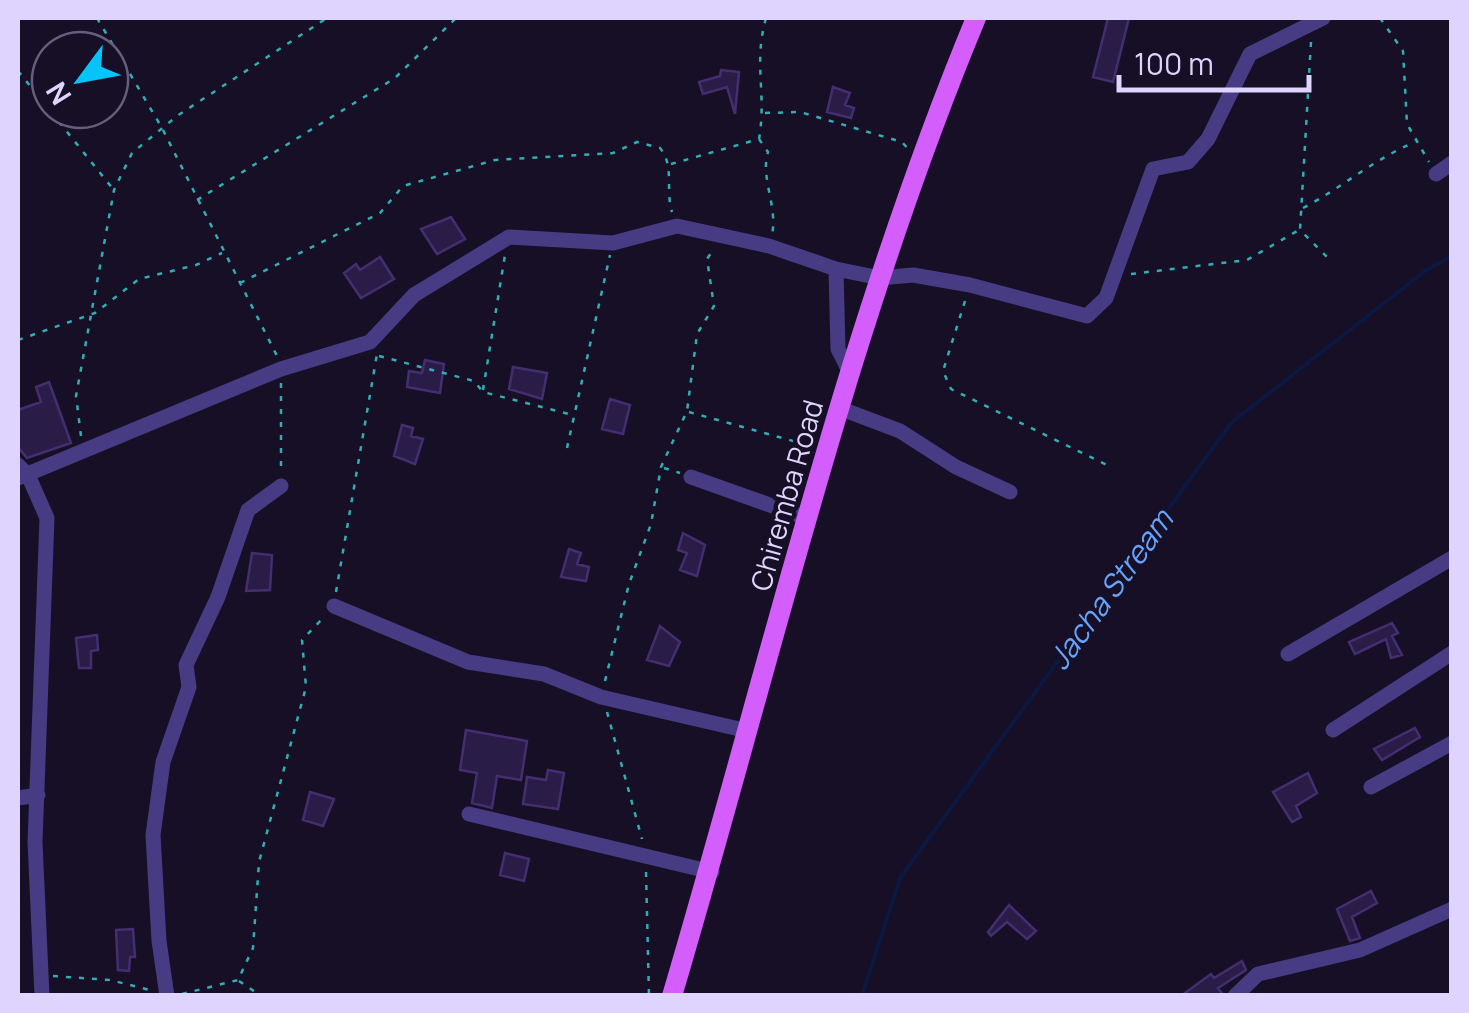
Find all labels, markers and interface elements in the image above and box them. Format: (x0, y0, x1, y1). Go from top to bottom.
north arrow (30, 30, 130, 130)
scale bar (1119, 30, 1309, 92)
text: 100 m (1134, 43, 1214, 84)
text: N (37, 75, 79, 112)
street label: Chiremba Road (741, 395, 831, 595)
water label: Jacha Stream (1038, 499, 1183, 677)

